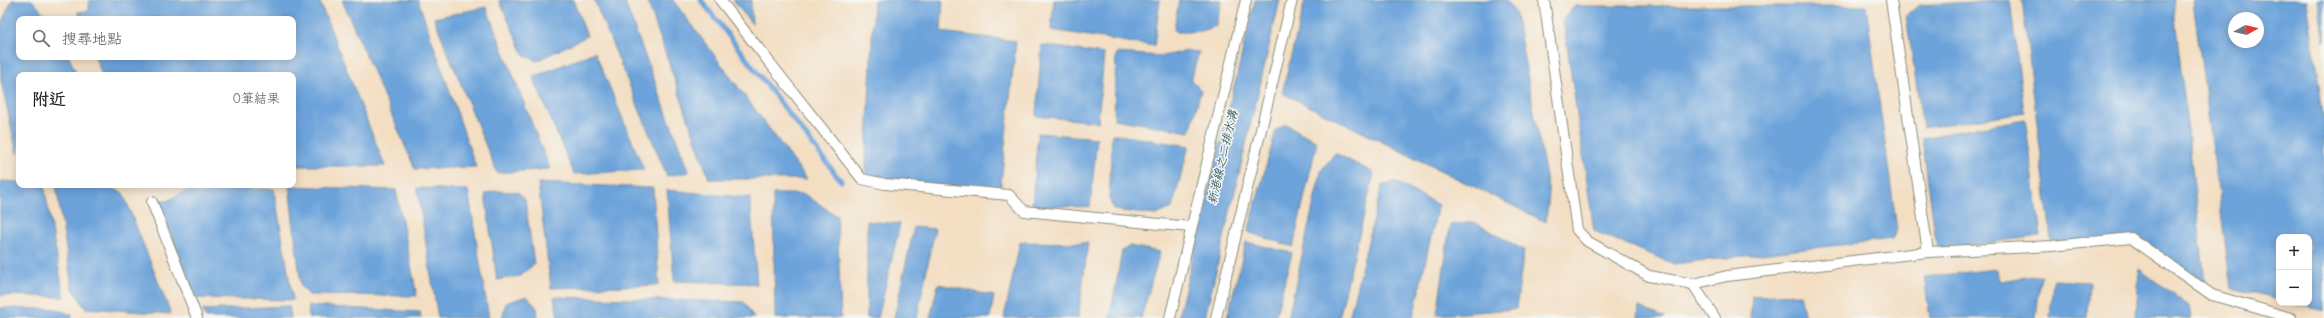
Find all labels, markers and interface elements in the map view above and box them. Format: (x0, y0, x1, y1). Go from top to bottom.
north arrow (2228, 12, 2264, 48)
search box (16, 16, 296, 60)
icon: search (30, 27, 52, 49)
text: 搜尋地點 (62, 29, 122, 48)
text: 附近 (32, 88, 66, 110)
text: 0筆結果 (232, 90, 280, 107)
water label: 新港線之二排水溝 (1204, 108, 1240, 205)
map controls (2276, 234, 2312, 306)
button: + (2276, 234, 2312, 270)
button: − (2276, 270, 2312, 306)

